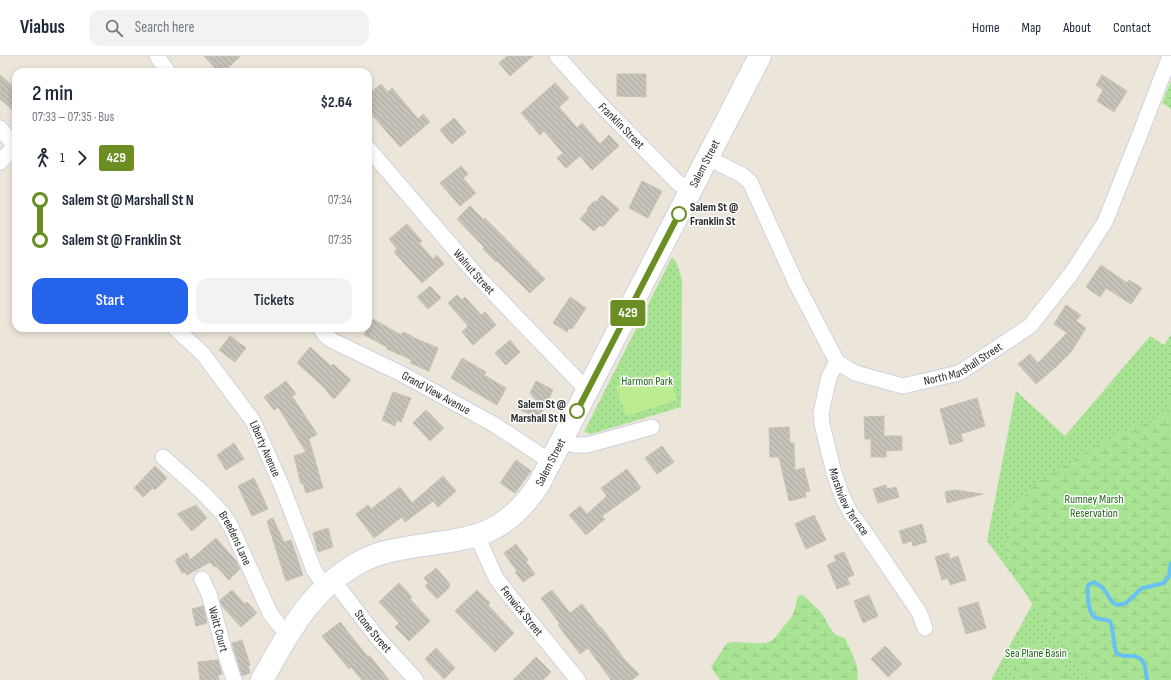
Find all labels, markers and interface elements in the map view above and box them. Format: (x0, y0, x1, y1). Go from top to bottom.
search box (89, 10, 369, 46)
text: Viabus (20, 16, 65, 39)
icon: search (103, 17, 125, 39)
text: Search here (135, 18, 194, 37)
text: Home (972, 19, 1000, 36)
text: Map (1022, 19, 1041, 36)
text: About (1063, 19, 1091, 36)
text: Contact (1113, 19, 1151, 36)
text: 2 min (32, 80, 73, 107)
text: $2.64 (320, 93, 352, 112)
street label: Franklin Street (595, 99, 648, 152)
text: 07:33 – 07:35 · Bus (32, 109, 114, 125)
street label: Salem Street (686, 137, 723, 190)
icon: walk (32, 147, 54, 169)
icon: forward (71, 147, 93, 169)
text: 429 (107, 149, 126, 166)
text: 1 (60, 150, 65, 166)
text: Salem St @ Marshall St N (62, 191, 194, 210)
text: 07:34 (328, 192, 352, 208)
place label: Salem St @ Franklin St (690, 200, 738, 229)
marker: Salem St @ Franklin St (671, 206, 687, 222)
text: Salem St @ Franklin St (62, 231, 181, 250)
text: 07:35 (328, 232, 352, 248)
street label: Walnut Street (450, 246, 498, 298)
button: Start (32, 278, 188, 324)
button: Tickets (196, 278, 352, 324)
line badge: 429 (605, 300, 651, 326)
text: 429 (618, 304, 638, 321)
street label: North Marshall Street (922, 339, 1005, 388)
street label: Grand View Avenue (399, 368, 473, 418)
park label: Harmon Park (621, 374, 673, 389)
place label: Salem St @ Marshall St N (511, 397, 566, 426)
marker: Salem St @ Marshall St N (569, 403, 585, 419)
street label: Liberty Avenue (246, 418, 284, 479)
street label: Salem Street (532, 435, 569, 489)
street label: Marshview Terrace (826, 467, 873, 539)
park label: Rumney Marsh Reservation (1064, 492, 1124, 521)
street label: Breedens Lane (216, 508, 255, 568)
street label: Fenwick Street (497, 583, 547, 639)
street label: Waitt Court (205, 605, 232, 654)
street label: Stone Street (351, 607, 395, 656)
park label: Sea Plane Basin (1005, 646, 1067, 661)

